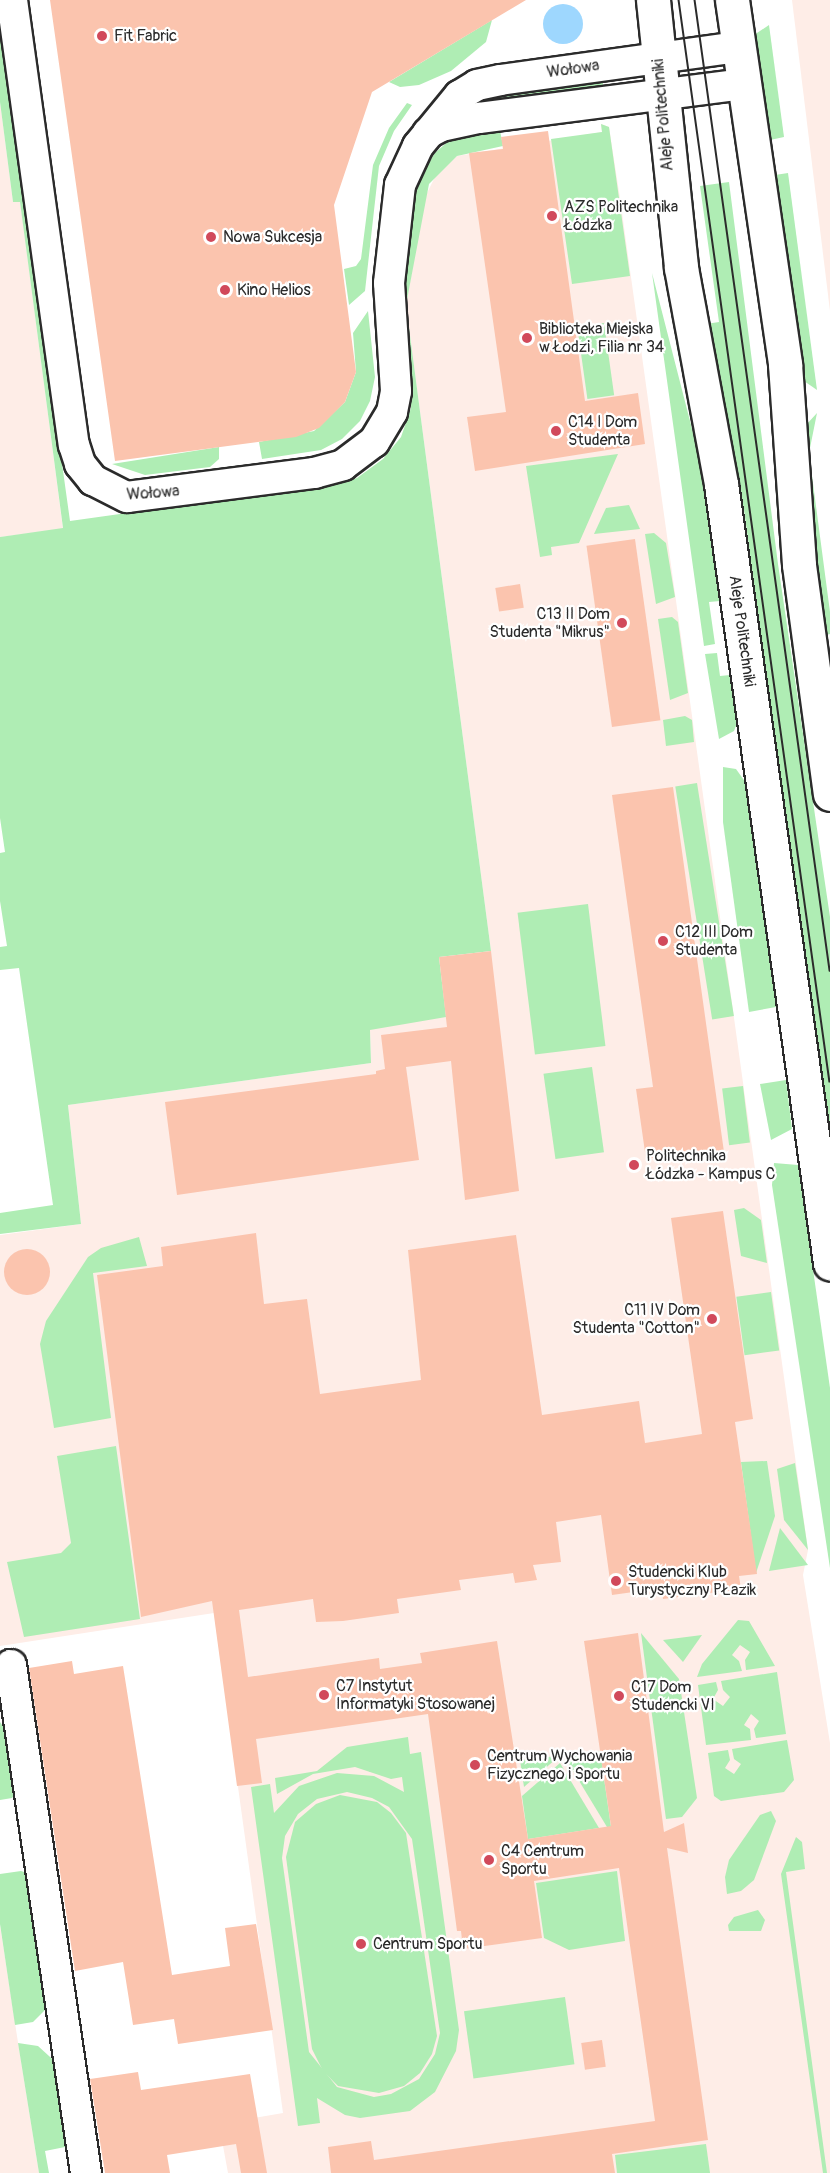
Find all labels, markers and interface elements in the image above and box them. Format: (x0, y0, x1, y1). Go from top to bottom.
place label: Fit Fabric (114, 26, 177, 46)
marker: Fit Fabric (95, 29, 109, 43)
street label: Wołowa (545, 56, 601, 82)
street label: Aleje Politechniki (649, 58, 677, 172)
place label: AZS Politechnika Łódzka (564, 197, 678, 235)
marker: AZS Politechnika Łódzka (545, 209, 559, 223)
place label: Nowa Sukcesja (223, 227, 322, 247)
marker: Nowa Sukcesja (204, 230, 218, 244)
place label: Kino Helios (237, 280, 311, 300)
marker: Kino Helios (218, 283, 232, 297)
place label: Biblioteka Miejska w Łodzi, Filia nr 34 (539, 319, 664, 357)
marker: Biblioteka Miejska w Łodzi, Filia nr 34 (520, 331, 534, 345)
place label: C14 I Dom Studenta (568, 412, 637, 450)
marker: C14 I Dom Studenta (549, 424, 563, 438)
street label: Wołowa (126, 482, 180, 504)
street label: Aleje Politechniki (725, 574, 759, 688)
place label: C13 II Dom Studenta "Mikrus" (489, 604, 610, 642)
marker: C13 II Dom Studenta "Mikrus" (615, 616, 629, 630)
place label: C12 III Dom Studenta (675, 922, 753, 960)
marker: C12 III Dom Studenta (656, 934, 670, 948)
place label: Politechnika Łódzka - Kampus C (646, 1146, 775, 1184)
marker: Politechnika Łódzka - Kampus C (627, 1158, 641, 1172)
place label: C11 IV Dom Studenta "Cotton" (573, 1300, 700, 1338)
marker: C11 IV Dom Studenta "Cotton" (705, 1312, 719, 1326)
place label: Studencki Klub Turystyczny PŁazik (628, 1562, 756, 1600)
marker: Studencki Klub Turystyczny PŁazik (609, 1574, 623, 1588)
place label: C7 Instytut Informatyki Stosowanej (336, 1676, 495, 1714)
place label: C17 Dom Studencki VI (631, 1677, 715, 1715)
marker: C7 Instytut Informatyki Stosowanej (317, 1688, 331, 1702)
marker: C17 Dom Studencki VI (612, 1689, 626, 1703)
place label: Centrum Wychowania Fizycznego i Sportu (487, 1746, 632, 1784)
marker: Centrum Wychowania Fizycznego i Sportu (468, 1758, 482, 1772)
place label: C4 Centrum Sportu (501, 1841, 584, 1879)
marker: C4 Centrum Sportu (482, 1853, 496, 1867)
place label: Centrum Sportu (373, 1934, 482, 1954)
marker: Centrum Sportu (354, 1937, 368, 1951)

